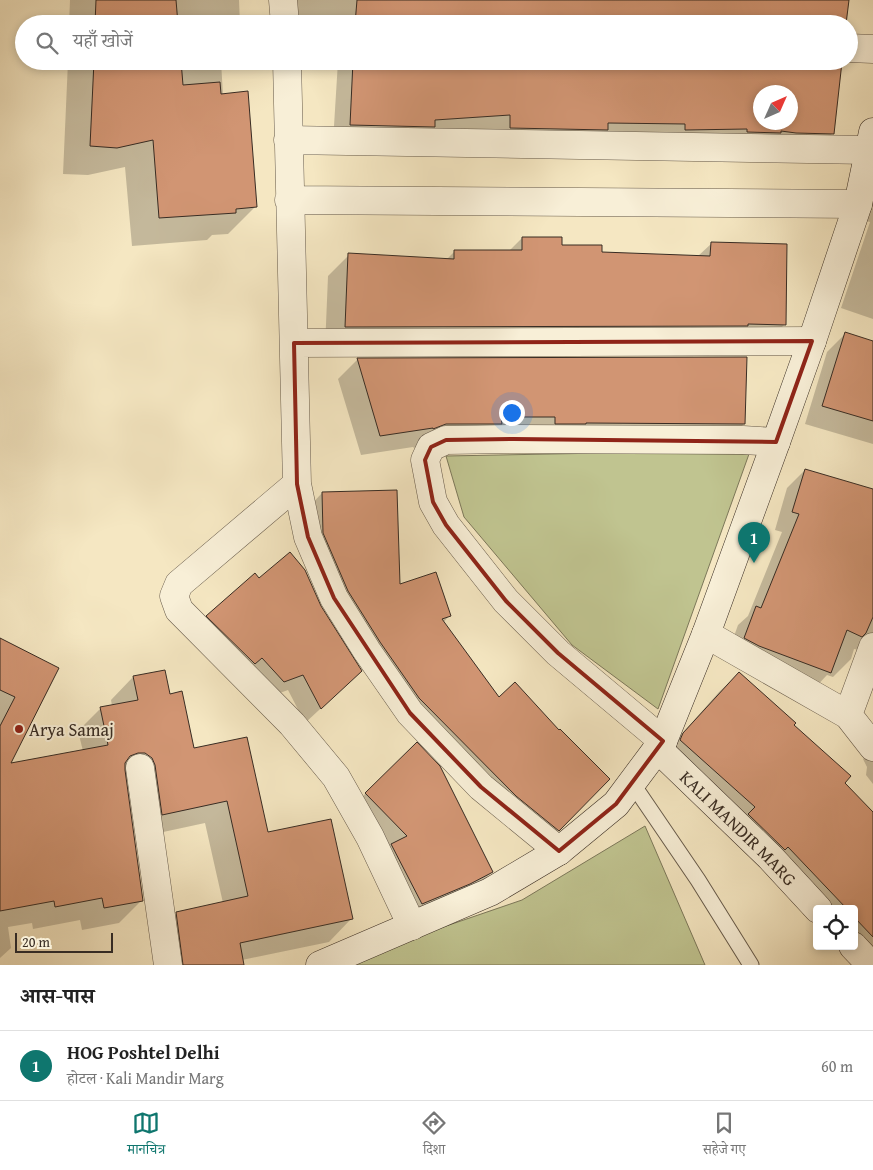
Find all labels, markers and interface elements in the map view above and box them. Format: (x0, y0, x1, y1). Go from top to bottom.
search box (15, 15, 858, 70)
text: यहाँ खोजें (73, 26, 133, 54)
icon: search (33, 29, 61, 57)
north arrow (753, 85, 798, 130)
your location (499, 400, 525, 426)
pin: 1 (738, 522, 770, 563)
place label: Arya Samaj (29, 716, 114, 743)
marker: Arya Samaj (13, 723, 25, 735)
street label: KALI MANDIR MARG (674, 764, 804, 892)
map controls (813, 905, 858, 950)
button: locate (813, 905, 858, 950)
scale bar (15, 930, 112, 953)
text: 20 m (22, 932, 50, 952)
text: आस-पास (20, 980, 94, 1011)
text: HOG Poshtel Delhi (67, 1038, 220, 1066)
text: 1 (32, 1054, 40, 1078)
text: 60 m (821, 1054, 853, 1078)
text: होटल · Kali Mandir Marg (67, 1066, 224, 1090)
tab: मानचित्र (127, 1109, 165, 1163)
tab: दिशा (420, 1109, 448, 1163)
tab: सहेजे गए (703, 1109, 746, 1163)

